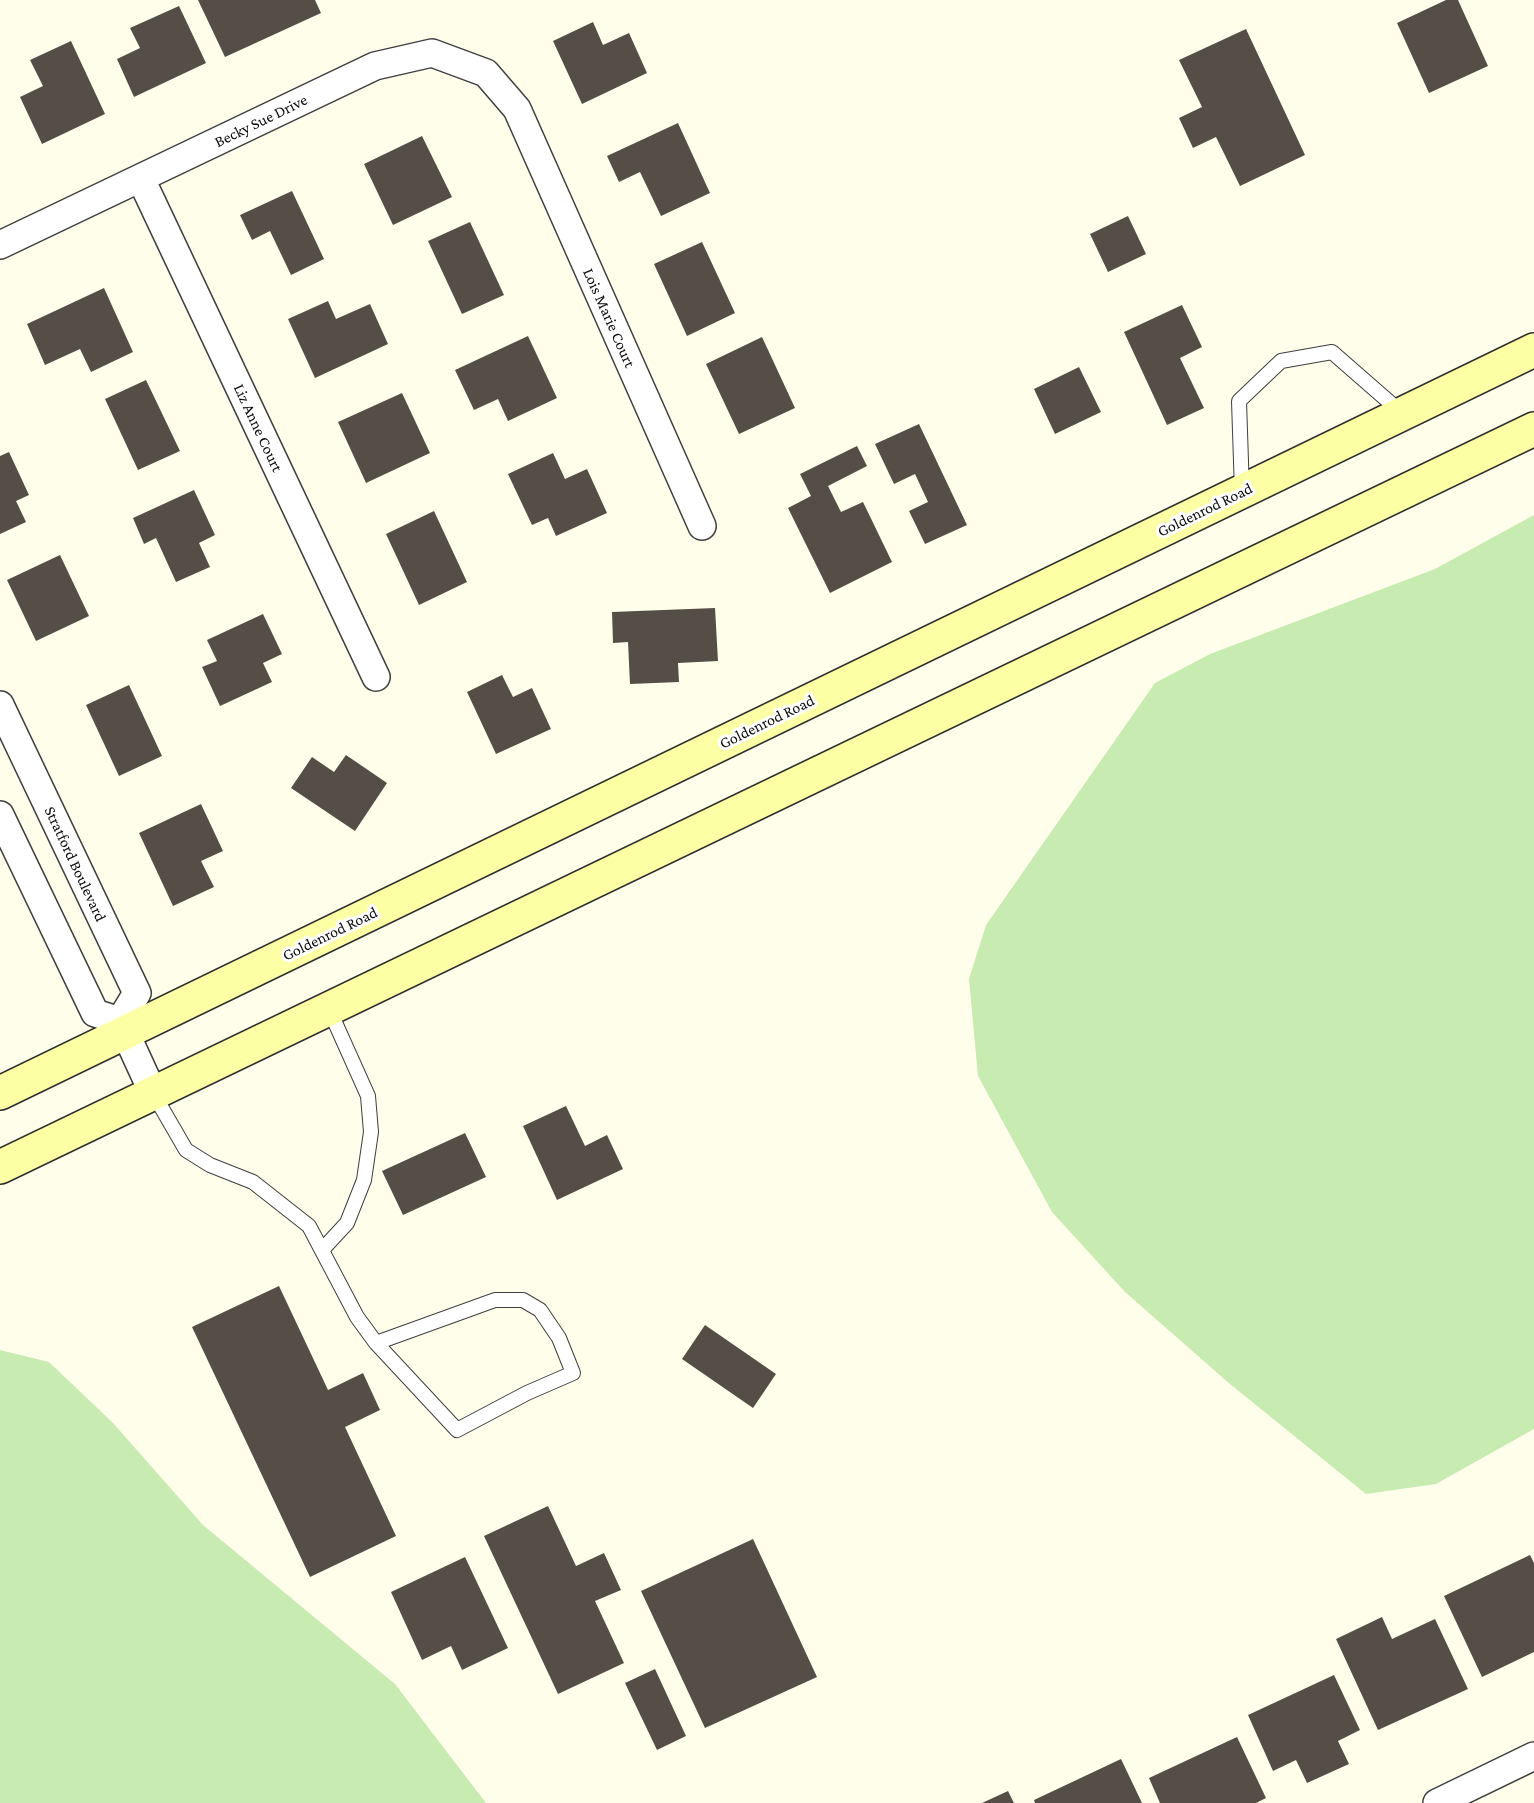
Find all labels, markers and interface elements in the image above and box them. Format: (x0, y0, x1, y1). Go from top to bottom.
street label: Becky Sue Drive (211, 90, 311, 152)
street label: Lois Marie Court (579, 265, 639, 371)
street label: Liz Anne Court (229, 381, 287, 475)
street label: Goldenrod Road (1154, 479, 1256, 541)
street label: Goldenrod Road (716, 691, 818, 753)
street label: Stratford Boulevard (40, 803, 110, 925)
street label: Goldenrod Road (279, 903, 381, 965)

